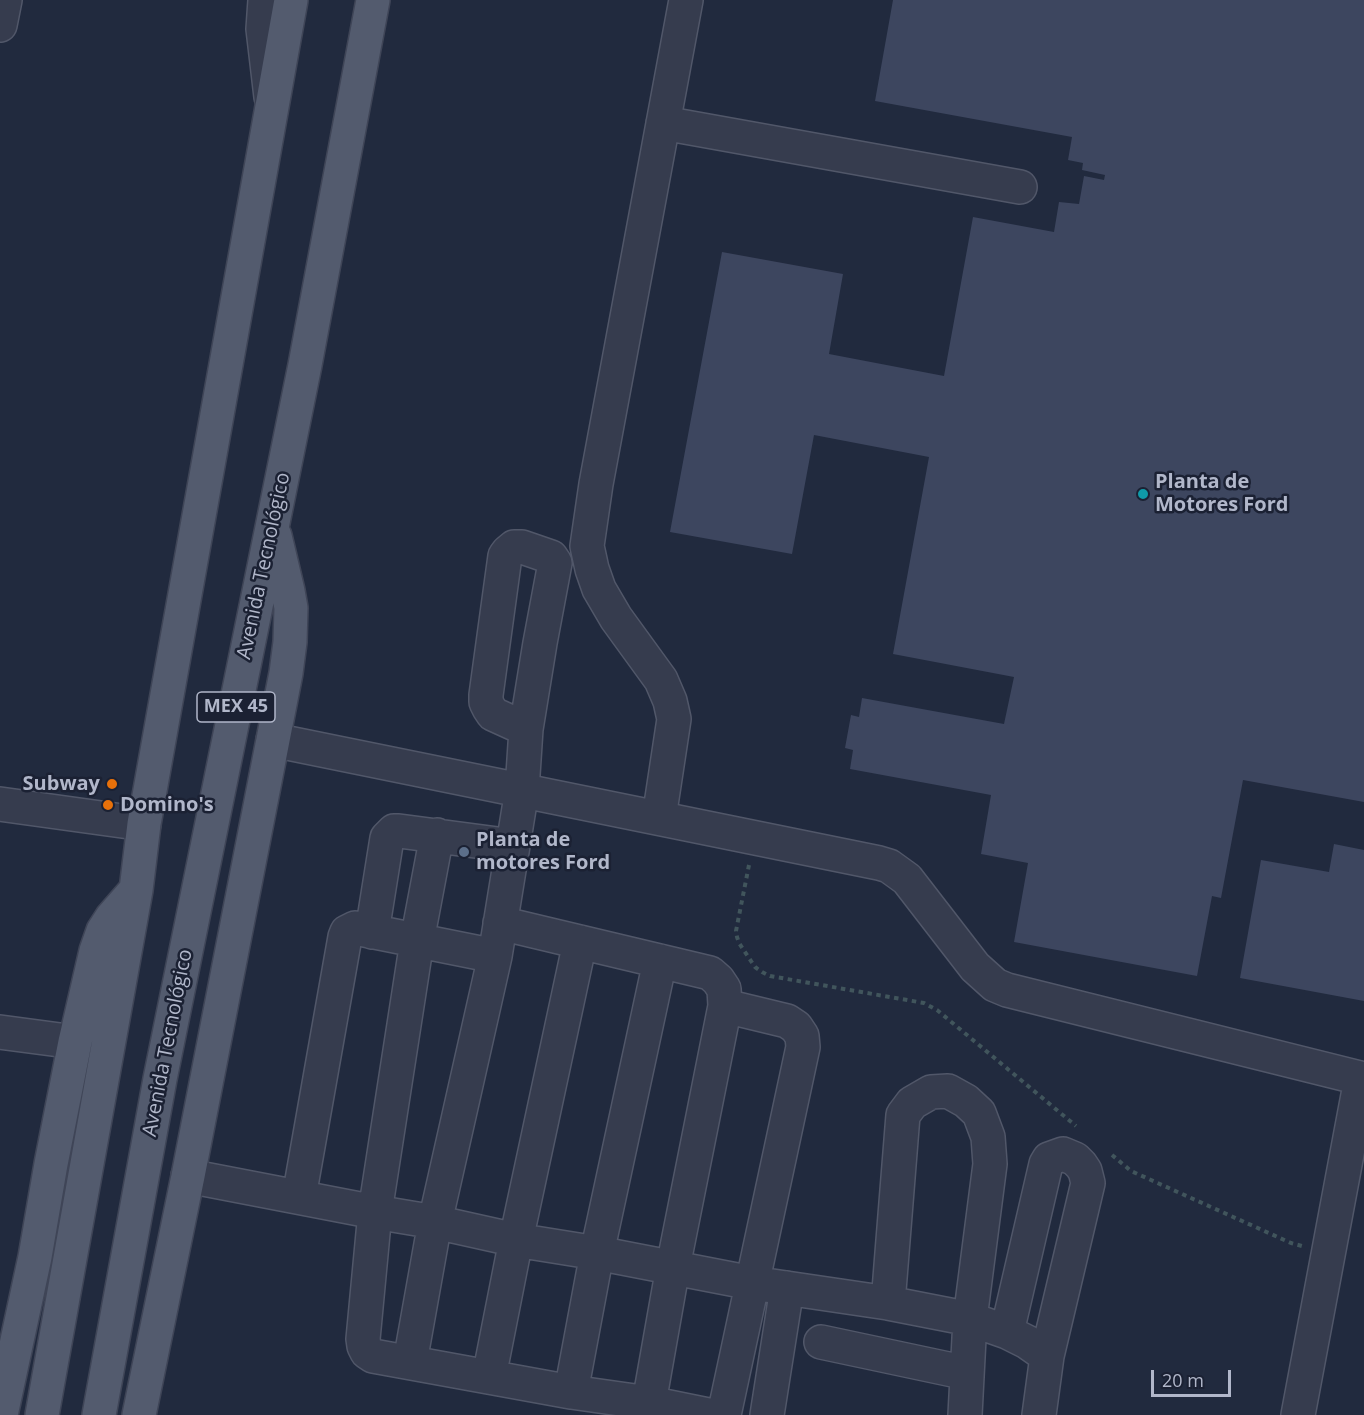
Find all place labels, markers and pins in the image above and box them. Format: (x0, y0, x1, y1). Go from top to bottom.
place label: Planta de Motores Ford (1155, 470, 1288, 517)
marker: Planta de Motores Ford (1136, 487, 1150, 501)
place label: Subway (23, 772, 100, 796)
marker: Subway (105, 777, 119, 791)
place label: Domino's (120, 793, 214, 817)
marker: Domino's (101, 798, 115, 812)
place label: Planta de motores Ford (476, 828, 610, 875)
marker: Planta de motores Ford (457, 845, 471, 859)

